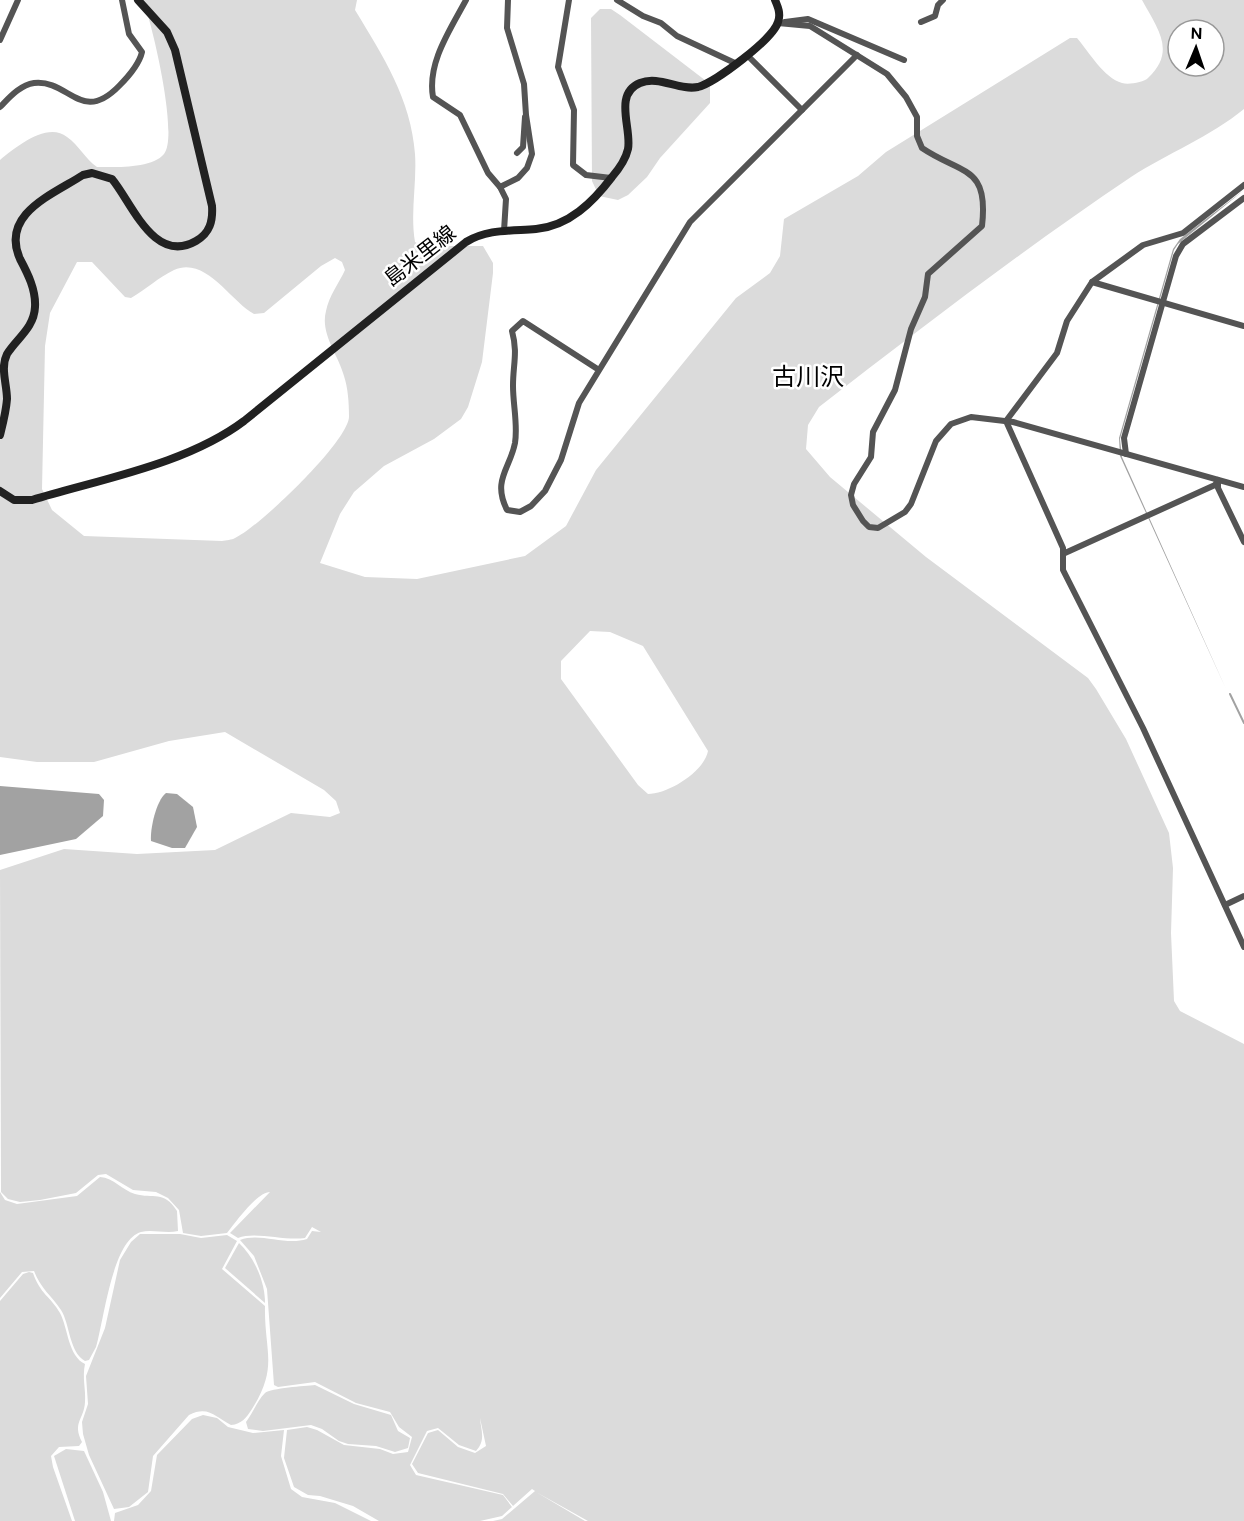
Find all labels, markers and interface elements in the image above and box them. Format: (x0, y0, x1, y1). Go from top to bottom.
north arrow (1166, 18, 1226, 78)
text: N (1190, 23, 1203, 44)
street label: 島米里線 (378, 219, 462, 293)
district label: 古川沢 (772, 361, 844, 392)

